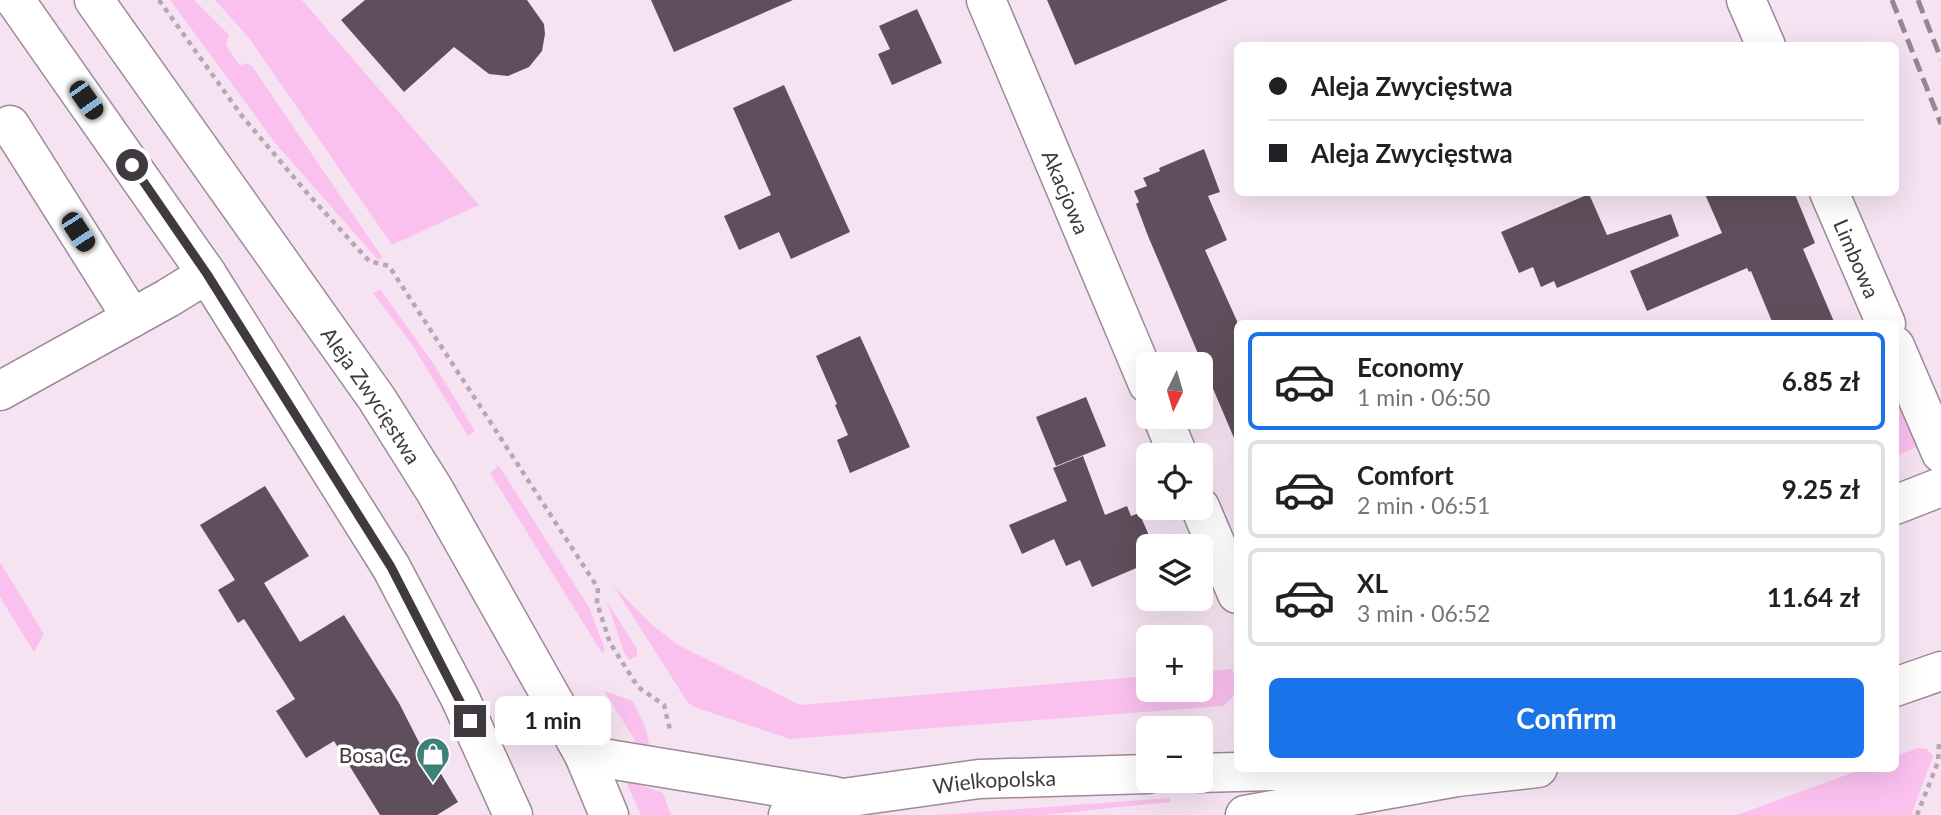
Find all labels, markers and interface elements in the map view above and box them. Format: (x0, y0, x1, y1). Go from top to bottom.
text: Aleja Zwycięstwa (1311, 70, 1513, 102)
car (66, 77, 107, 123)
text: Aleja Zwycięstwa (1311, 137, 1513, 169)
street label: Akacjowa (1038, 146, 1096, 237)
route start (116, 149, 148, 181)
car (58, 209, 99, 255)
street label: Limbowa (1830, 215, 1886, 301)
street label: Aleja Zwycięstwa (317, 322, 427, 468)
icon: car (1273, 350, 1336, 413)
text: Economy (1357, 351, 1463, 383)
north arrow (1136, 352, 1213, 429)
map controls (1136, 352, 1213, 793)
text: 6.85 zł (1782, 365, 1860, 397)
text: 1 min · 06:50 (1357, 383, 1490, 411)
button: locate (1136, 443, 1213, 520)
icon: car (1273, 458, 1336, 521)
text: Comfort (1357, 459, 1454, 491)
text: 9.25 zł (1782, 473, 1860, 505)
text: 2 min · 06:51 (1357, 491, 1490, 519)
button: layers (1136, 534, 1213, 611)
icon: car (1273, 566, 1336, 629)
text: XL (1357, 567, 1388, 599)
text: 11.64 zł (1767, 581, 1860, 613)
text: 3 min · 06:52 (1357, 599, 1490, 627)
button: + (1136, 625, 1213, 702)
button: Confirm (1269, 678, 1864, 758)
callout: 1 min (494, 696, 610, 746)
route end (454, 705, 486, 737)
text: 1 min (524, 706, 582, 734)
button: − (1136, 716, 1213, 793)
shop icon: Bosa C. (414, 735, 452, 784)
place label: Bosa C. (339, 742, 408, 767)
street label: Wielkopolska (931, 764, 1056, 798)

